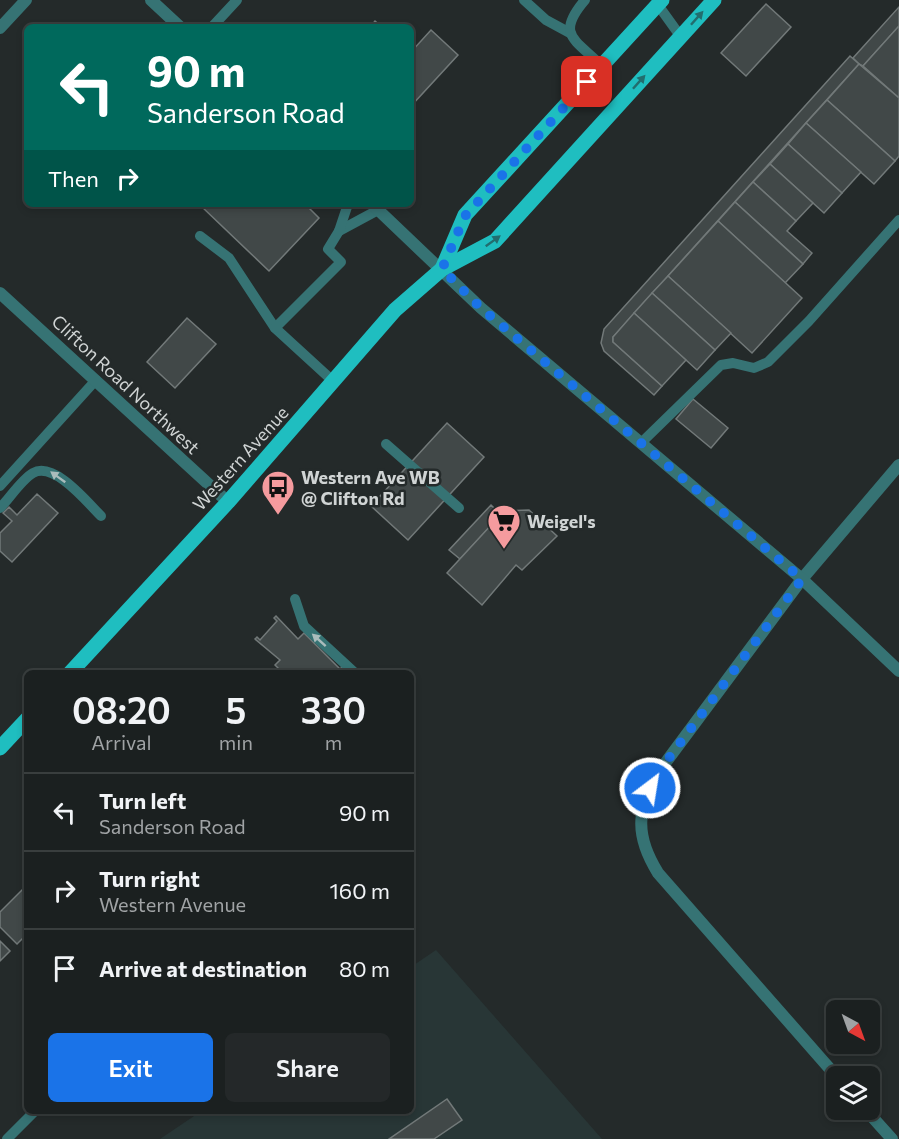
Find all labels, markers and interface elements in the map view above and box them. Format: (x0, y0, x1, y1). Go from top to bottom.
one-way arrow (690, 11, 704, 26)
text: 90 m (147, 44, 246, 96)
icon: left (48, 48, 126, 126)
pin (561, 56, 612, 107)
icon: arrive (570, 65, 603, 98)
one-way arrow (632, 75, 645, 90)
text: Sanderson Road (147, 96, 345, 129)
icon: right (111, 162, 144, 195)
text: Then (48, 165, 99, 192)
one-way arrow (485, 235, 500, 247)
street label: Clifton Road Northwest (48, 310, 204, 458)
street label: Western Avenue (188, 401, 292, 515)
place label: Western Ave WB @ Clifton Rd (301, 466, 440, 509)
bus stop icon: Western Ave WB @ Clifton Rd (260, 469, 296, 516)
one-way arrow (50, 471, 66, 483)
supermarket icon: Weigel's (486, 503, 522, 550)
place label: Weigel's (527, 510, 596, 532)
one-way arrow (312, 634, 327, 647)
text: 08:20 (72, 687, 171, 731)
text: 5 (225, 687, 246, 731)
text: 330 (301, 687, 366, 731)
text: Arrival (91, 730, 152, 754)
text: min (219, 730, 253, 754)
text: m (325, 730, 342, 754)
position arrow (618, 756, 682, 820)
text: Turn left (99, 787, 186, 814)
icon: left (48, 796, 81, 829)
text: 90 m (339, 799, 390, 826)
text: Sanderson Road (99, 814, 245, 838)
text: Turn right (99, 865, 200, 892)
icon: right (48, 874, 81, 907)
text: 160 m (329, 877, 390, 904)
text: Western Avenue (99, 892, 246, 916)
icon: arrive (48, 952, 81, 985)
text: Arrive at destination (99, 955, 307, 982)
text: 80 m (339, 955, 390, 982)
north arrow (826, 1000, 880, 1054)
map controls (826, 1000, 880, 1120)
button: Exit (48, 1033, 213, 1102)
button: Share (225, 1033, 390, 1102)
button: layers (826, 1066, 880, 1120)

